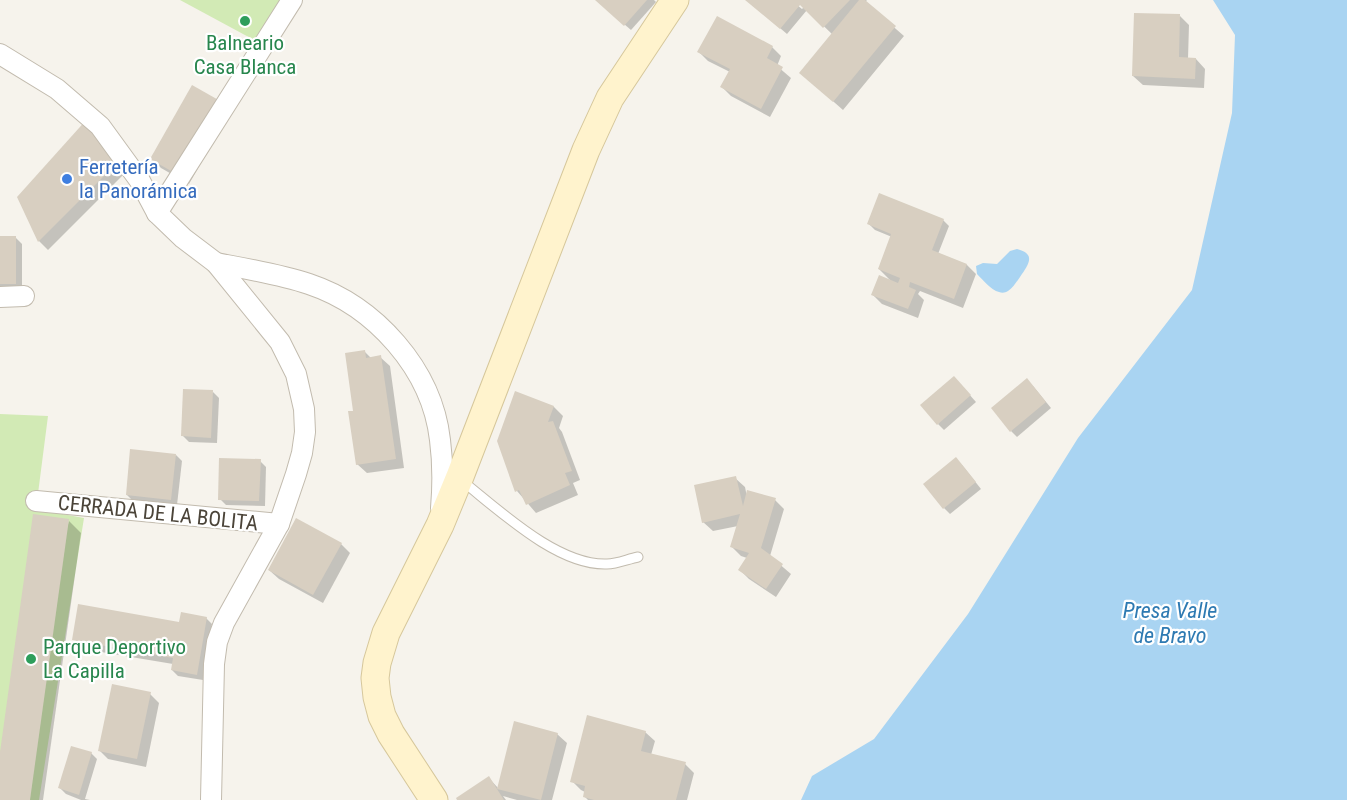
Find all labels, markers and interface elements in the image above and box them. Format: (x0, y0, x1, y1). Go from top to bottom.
marker: Balneario Casa Blanca (238, 14, 252, 28)
place label: Balneario Casa Blanca (194, 31, 296, 79)
place label: Ferretería la Panorámica (79, 155, 197, 203)
marker: Ferretería la Panorámica (60, 172, 74, 186)
street label: CERRADA DE LA BOLITA (57, 491, 259, 535)
water label: Presa Valle de Bravo (1123, 598, 1217, 648)
place label: Parque Deportivo La Capilla (43, 635, 186, 683)
marker: Parque Deportivo La Capilla (24, 652, 38, 666)

